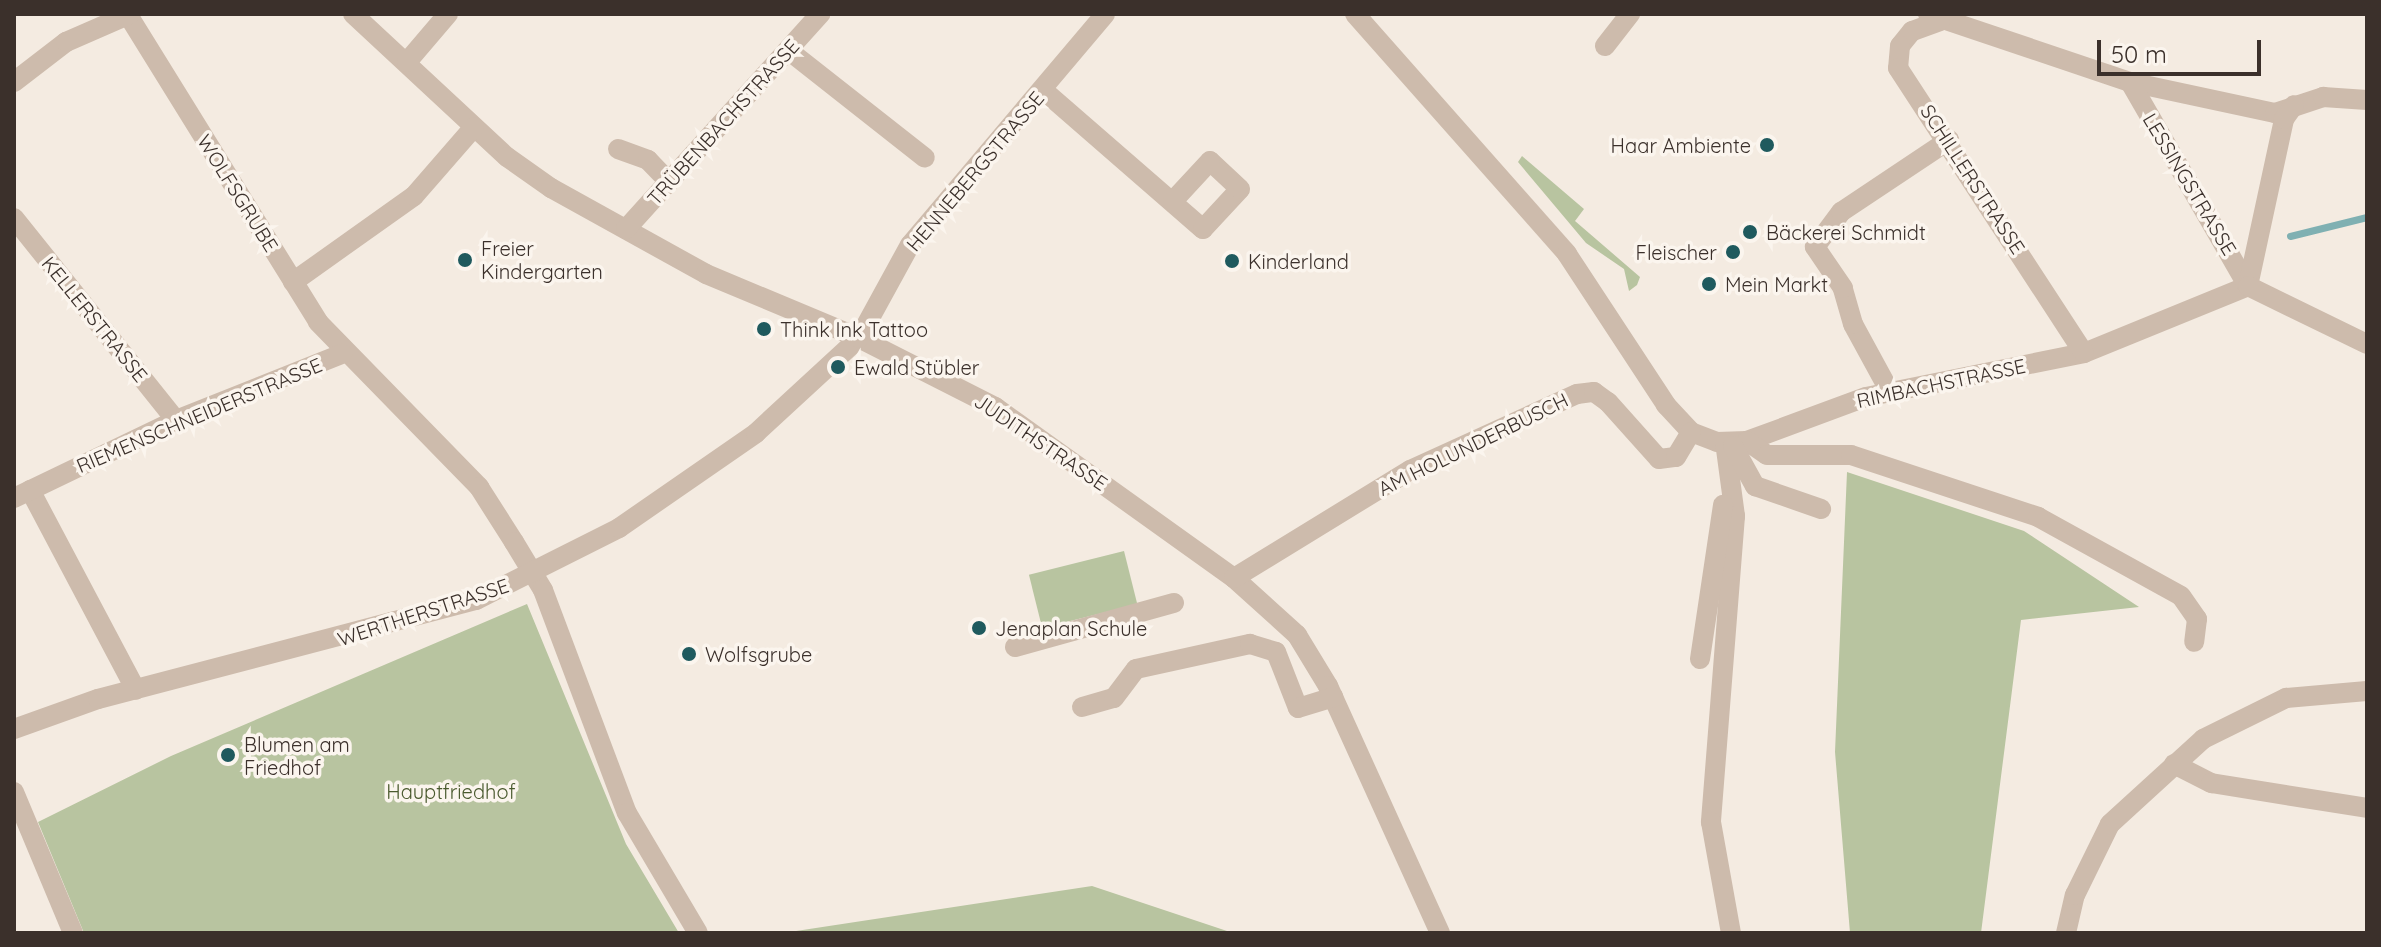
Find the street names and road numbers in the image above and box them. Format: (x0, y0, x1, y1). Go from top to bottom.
street label: TRÜBENBACHSTRASSE (642, 34, 804, 210)
street label: HENNEBERGSTRASSE (901, 86, 1049, 256)
street label: SCHILLERSTRASSE (1916, 100, 2030, 258)
street label: LESSINGSTRASSE (2138, 109, 2242, 259)
street label: WOLFSGRUBE (192, 130, 284, 256)
street label: KELLERSTRASSE (37, 251, 153, 387)
street label: RIEMENSCHNEIDERSTRASSE (73, 352, 325, 478)
street label: RIMBACHSTRASSE (1855, 353, 2027, 413)
street label: AM HOLUNDERBUSCH (1374, 387, 1572, 501)
street label: JUDITHSTRASSE (970, 389, 1112, 495)
street label: WERTHERSTRASSE (334, 573, 512, 651)

